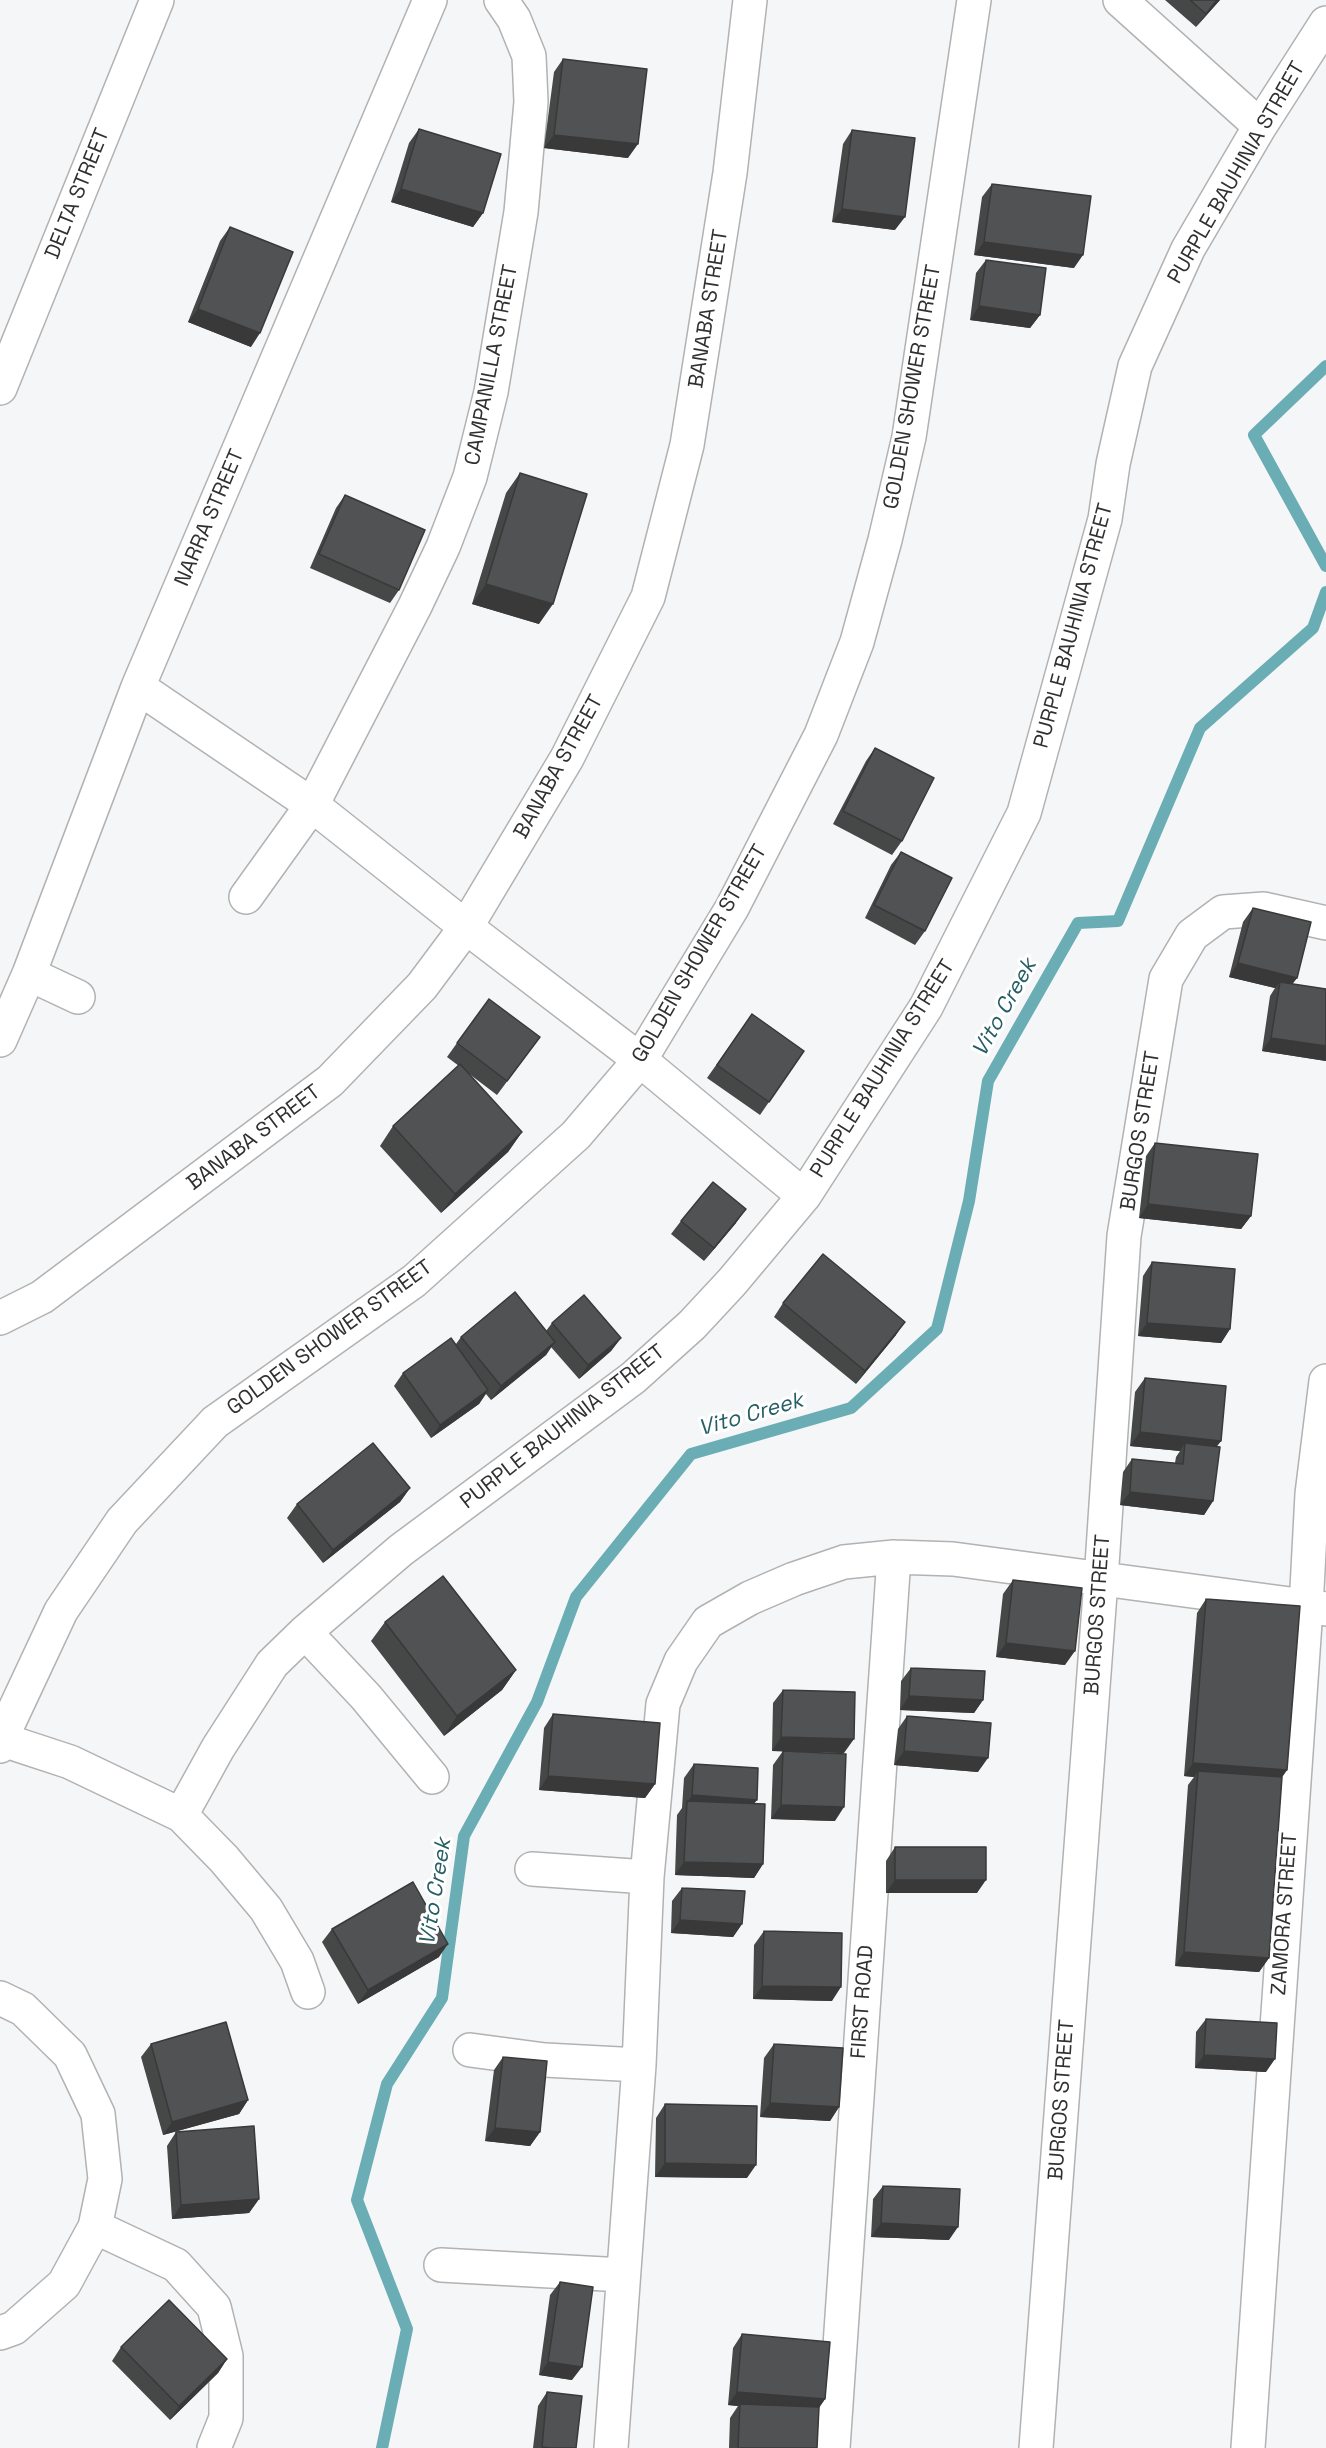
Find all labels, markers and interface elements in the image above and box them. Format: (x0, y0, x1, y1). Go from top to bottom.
street label: PURPLE BAUHINIA STREET (1163, 57, 1311, 289)
street label: DELTA STREET (40, 125, 116, 263)
street label: BANABA STREET (684, 228, 734, 390)
street label: CAMPANILLA STREET (460, 263, 524, 467)
street label: GOLDEN SHOWER STREET (879, 263, 947, 511)
street label: NARRA STREET (170, 446, 250, 590)
street label: PURPLE BAUHINIA STREET (1029, 501, 1119, 751)
street label: BANABA STREET (509, 691, 609, 843)
street label: GOLDEN SHOWER STREET (627, 840, 773, 1068)
water label: Vito Creek (967, 954, 1043, 1062)
street label: PURPLE BAUHINIA STREET (805, 955, 961, 1183)
street label: BURGOS STREET (1116, 1049, 1166, 1213)
street label: BANABA STREET (182, 1080, 326, 1196)
street label: GOLDEN SHOWER STREET (222, 1255, 438, 1421)
street label: PURPLE BAUHINIA STREET (456, 1339, 670, 1515)
water label: Vito Creek (696, 1387, 806, 1443)
street label: BURGOS STREET (1080, 1534, 1116, 1696)
street label: ZAMORA STREET (1267, 1832, 1303, 1996)
water label: Vito Creek (415, 1837, 457, 1947)
street label: FIRST ROAD (846, 1944, 880, 2060)
street label: BURGOS STREET (1044, 2019, 1080, 2181)

